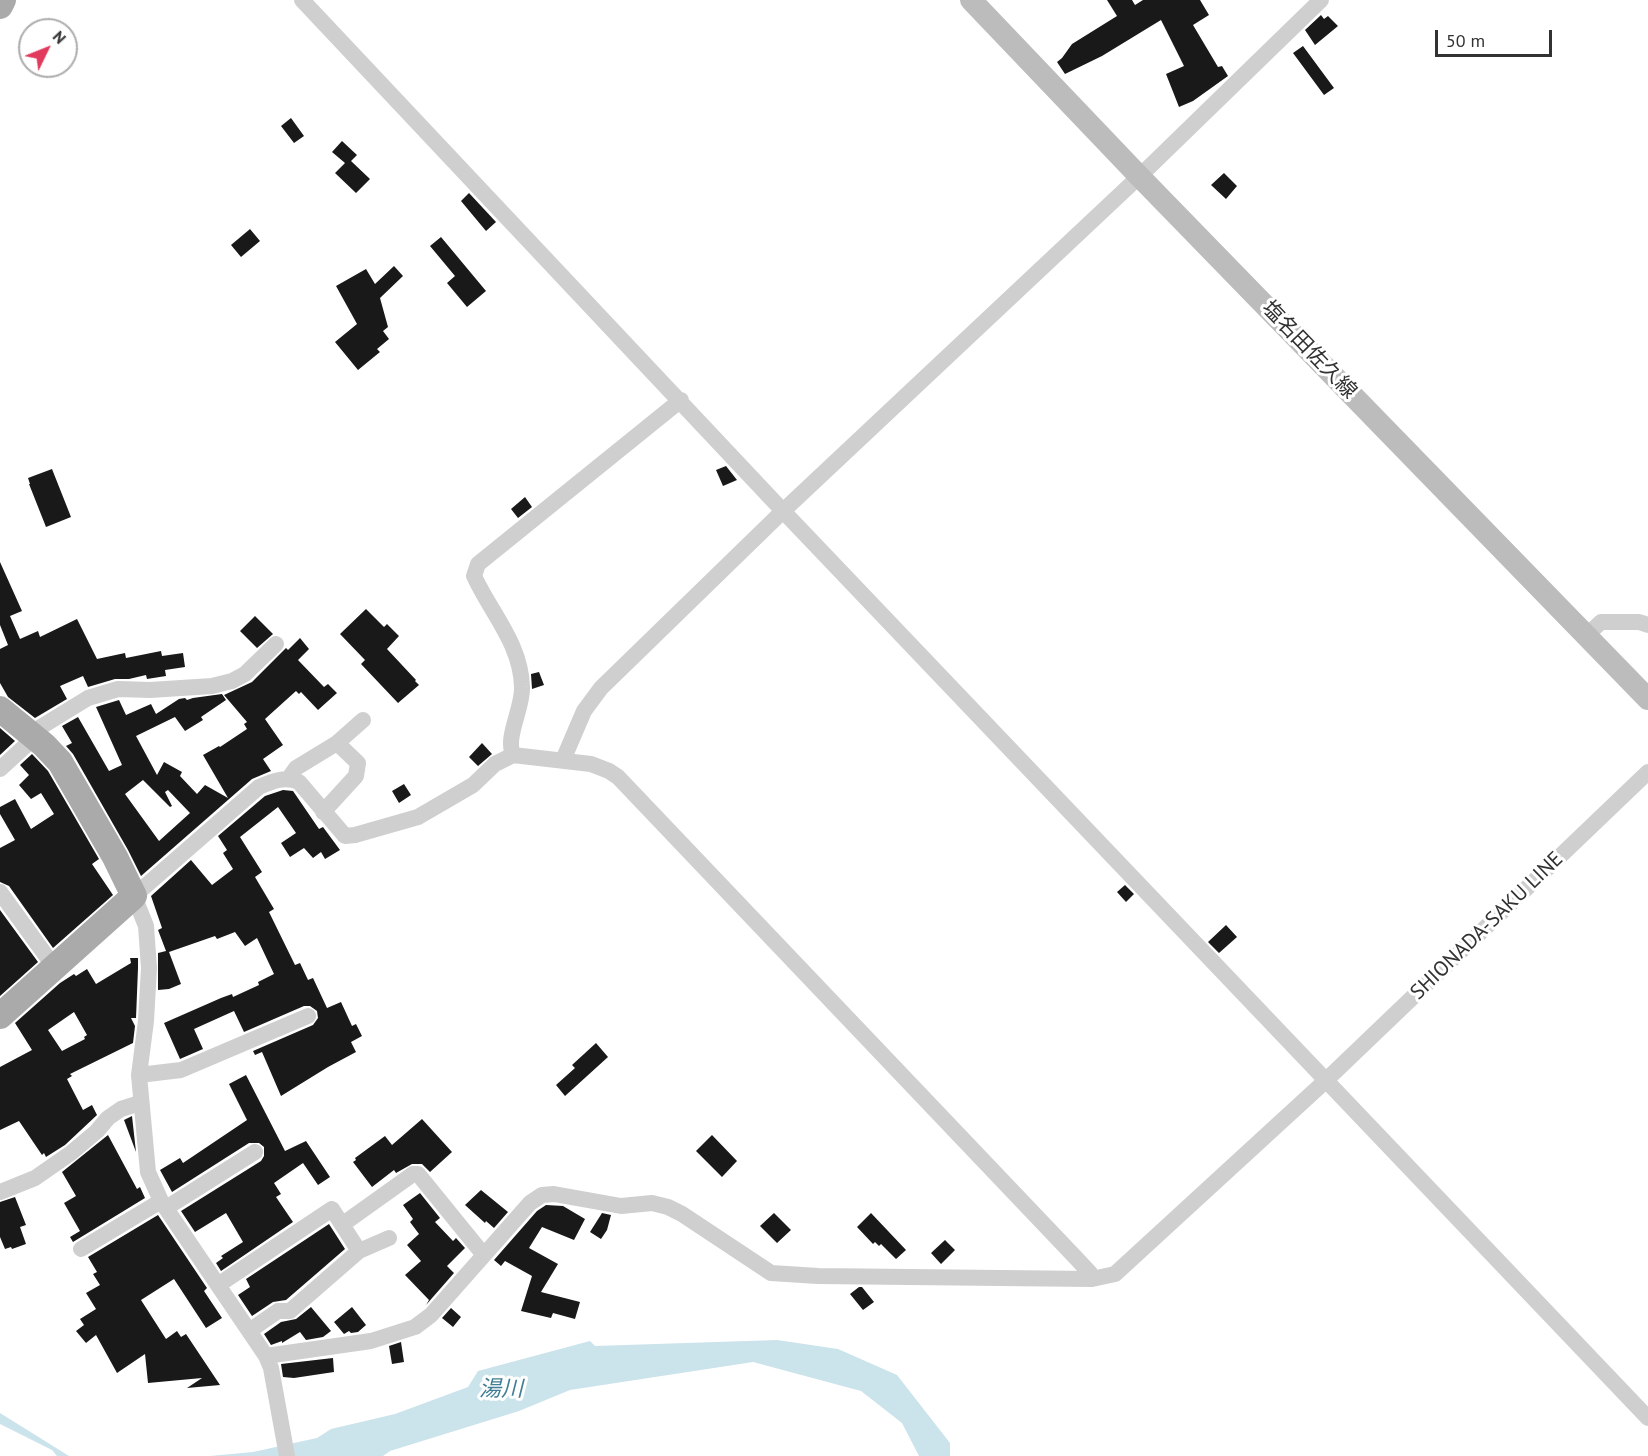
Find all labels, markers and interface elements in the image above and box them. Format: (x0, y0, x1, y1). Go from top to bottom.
north arrow (18, 18, 78, 78)
scale bar (1438, 18, 1555, 56)
text: N (49, 26, 71, 48)
text: 50 m (1446, 29, 1485, 52)
street label: 塩名田佐久線 (1256, 296, 1362, 404)
street label: SHIONADA-SAKU LINE (1405, 847, 1569, 1005)
water label: 湯川 (479, 1377, 523, 1403)

